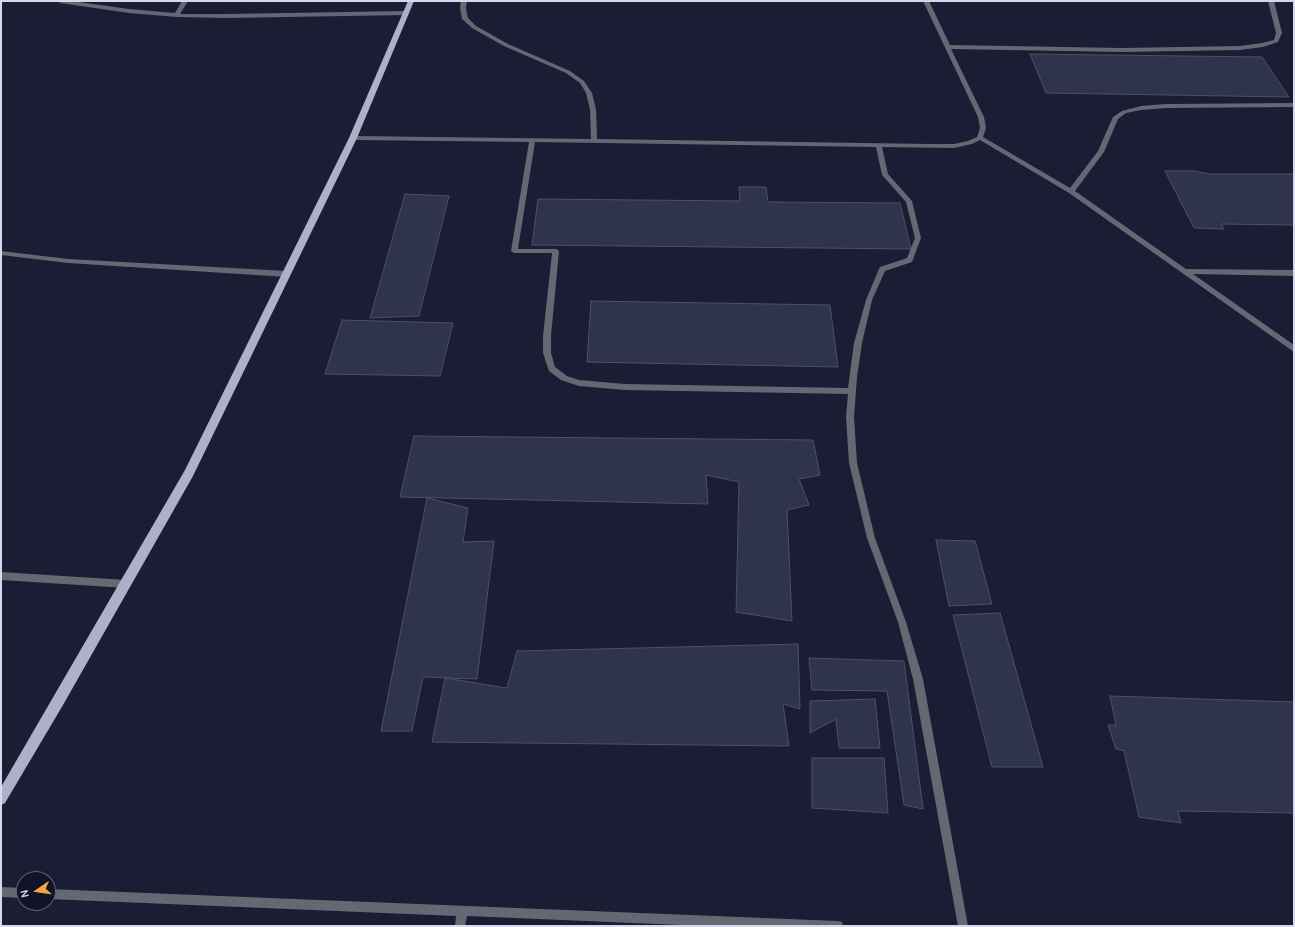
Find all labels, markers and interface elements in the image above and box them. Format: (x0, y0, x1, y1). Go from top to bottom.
north arrow (16, 871, 56, 911)
text: N (18, 888, 32, 899)

